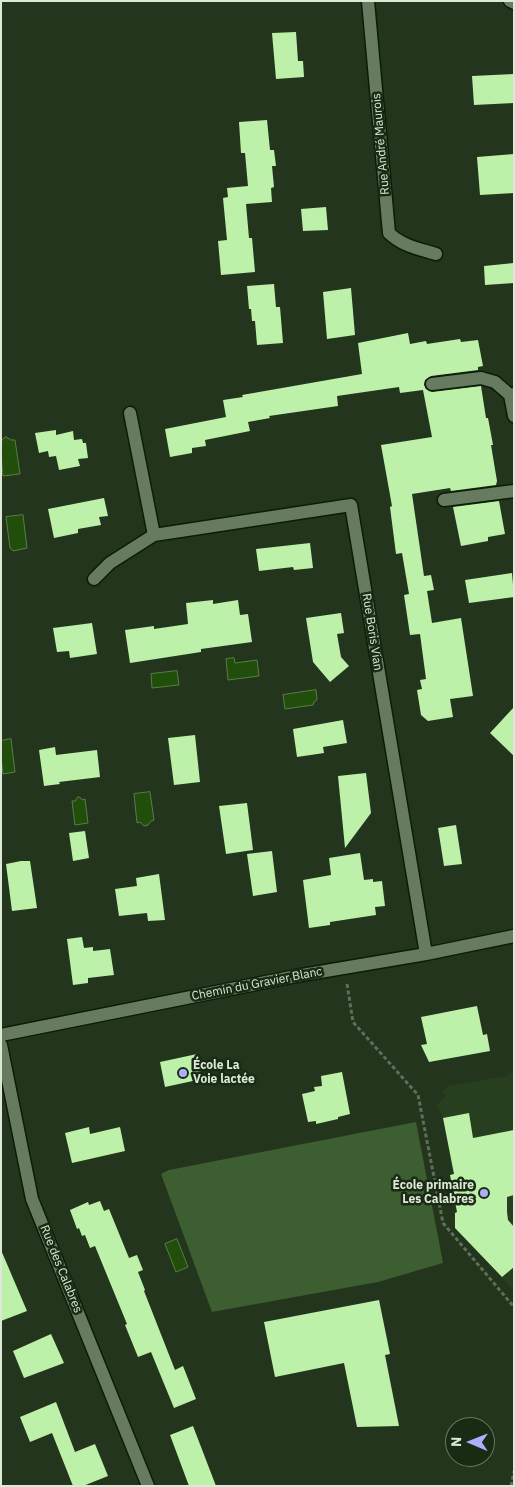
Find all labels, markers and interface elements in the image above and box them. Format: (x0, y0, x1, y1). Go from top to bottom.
street label: Rue André Maurois (369, 93, 393, 195)
street label: Rue Boris Vian (359, 592, 385, 672)
street label: Chemin du Gravier Blanc (191, 964, 323, 1004)
place label: École La Voie lactée (193, 1059, 255, 1087)
marker: École La Voie lactée (177, 1067, 189, 1079)
place label: École primaire Les Calabres (393, 1179, 474, 1207)
marker: École primaire Les Calabres (478, 1187, 490, 1199)
street label: Rue des Calabres (37, 1223, 85, 1315)
north arrow (445, 1417, 495, 1467)
text: N (447, 1437, 465, 1447)

